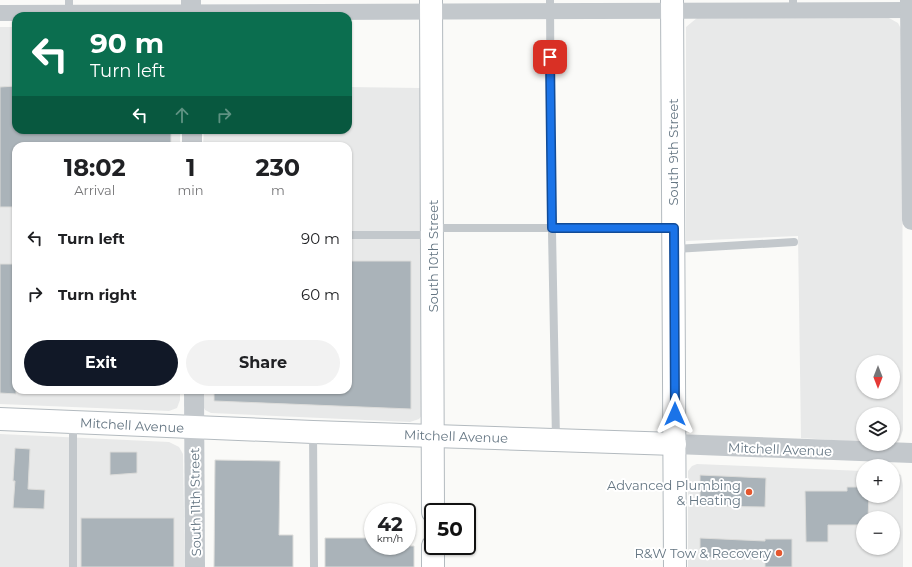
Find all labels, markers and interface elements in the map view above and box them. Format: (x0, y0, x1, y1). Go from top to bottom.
text: 90 m (90, 26, 164, 60)
icon: left (24, 28, 76, 80)
pin (533, 40, 567, 74)
icon: arrive (539, 46, 561, 68)
text: Turn left (90, 60, 165, 82)
street label: South 9th Street (665, 98, 681, 206)
icon: left (129, 104, 151, 126)
icon: ahead (171, 104, 193, 126)
icon: right (213, 104, 235, 126)
text: 18:02 (64, 153, 126, 182)
text: 1 (186, 153, 195, 182)
text: 230 (255, 153, 300, 182)
text: Arrival (74, 182, 115, 198)
text: min (178, 182, 204, 198)
text: m (271, 182, 285, 198)
street label: South 10th Street (425, 200, 441, 312)
icon: left (24, 227, 46, 249)
text: Turn left (58, 229, 125, 248)
text: 90 m (301, 229, 340, 248)
icon: right (24, 283, 46, 305)
text: Turn right (58, 285, 137, 304)
text: 60 m (301, 285, 340, 304)
button: Exit (24, 340, 178, 386)
button: Share (186, 340, 340, 386)
north arrow (856, 355, 900, 399)
map controls (856, 355, 900, 555)
position arrow (654, 393, 696, 435)
button: layers (856, 407, 900, 451)
street label: Mitchell Avenue (80, 414, 185, 436)
street label: Mitchell Avenue (404, 426, 508, 446)
street label: Mitchell Avenue (728, 439, 832, 459)
street label: South 11th Street (186, 448, 204, 556)
button: + (856, 459, 900, 503)
place label: Advanced Plumbing & Heating (607, 477, 741, 508)
marker: Advanced Plumbing & Heating (744, 487, 754, 497)
speed limit sign: 50 (424, 503, 476, 555)
button: − (856, 511, 900, 555)
text: 42 (377, 512, 403, 536)
text: km/h (377, 532, 403, 545)
place label: R&W Tow & Recovery (634, 545, 772, 561)
marker: R&W Tow & Recovery (774, 548, 784, 558)

